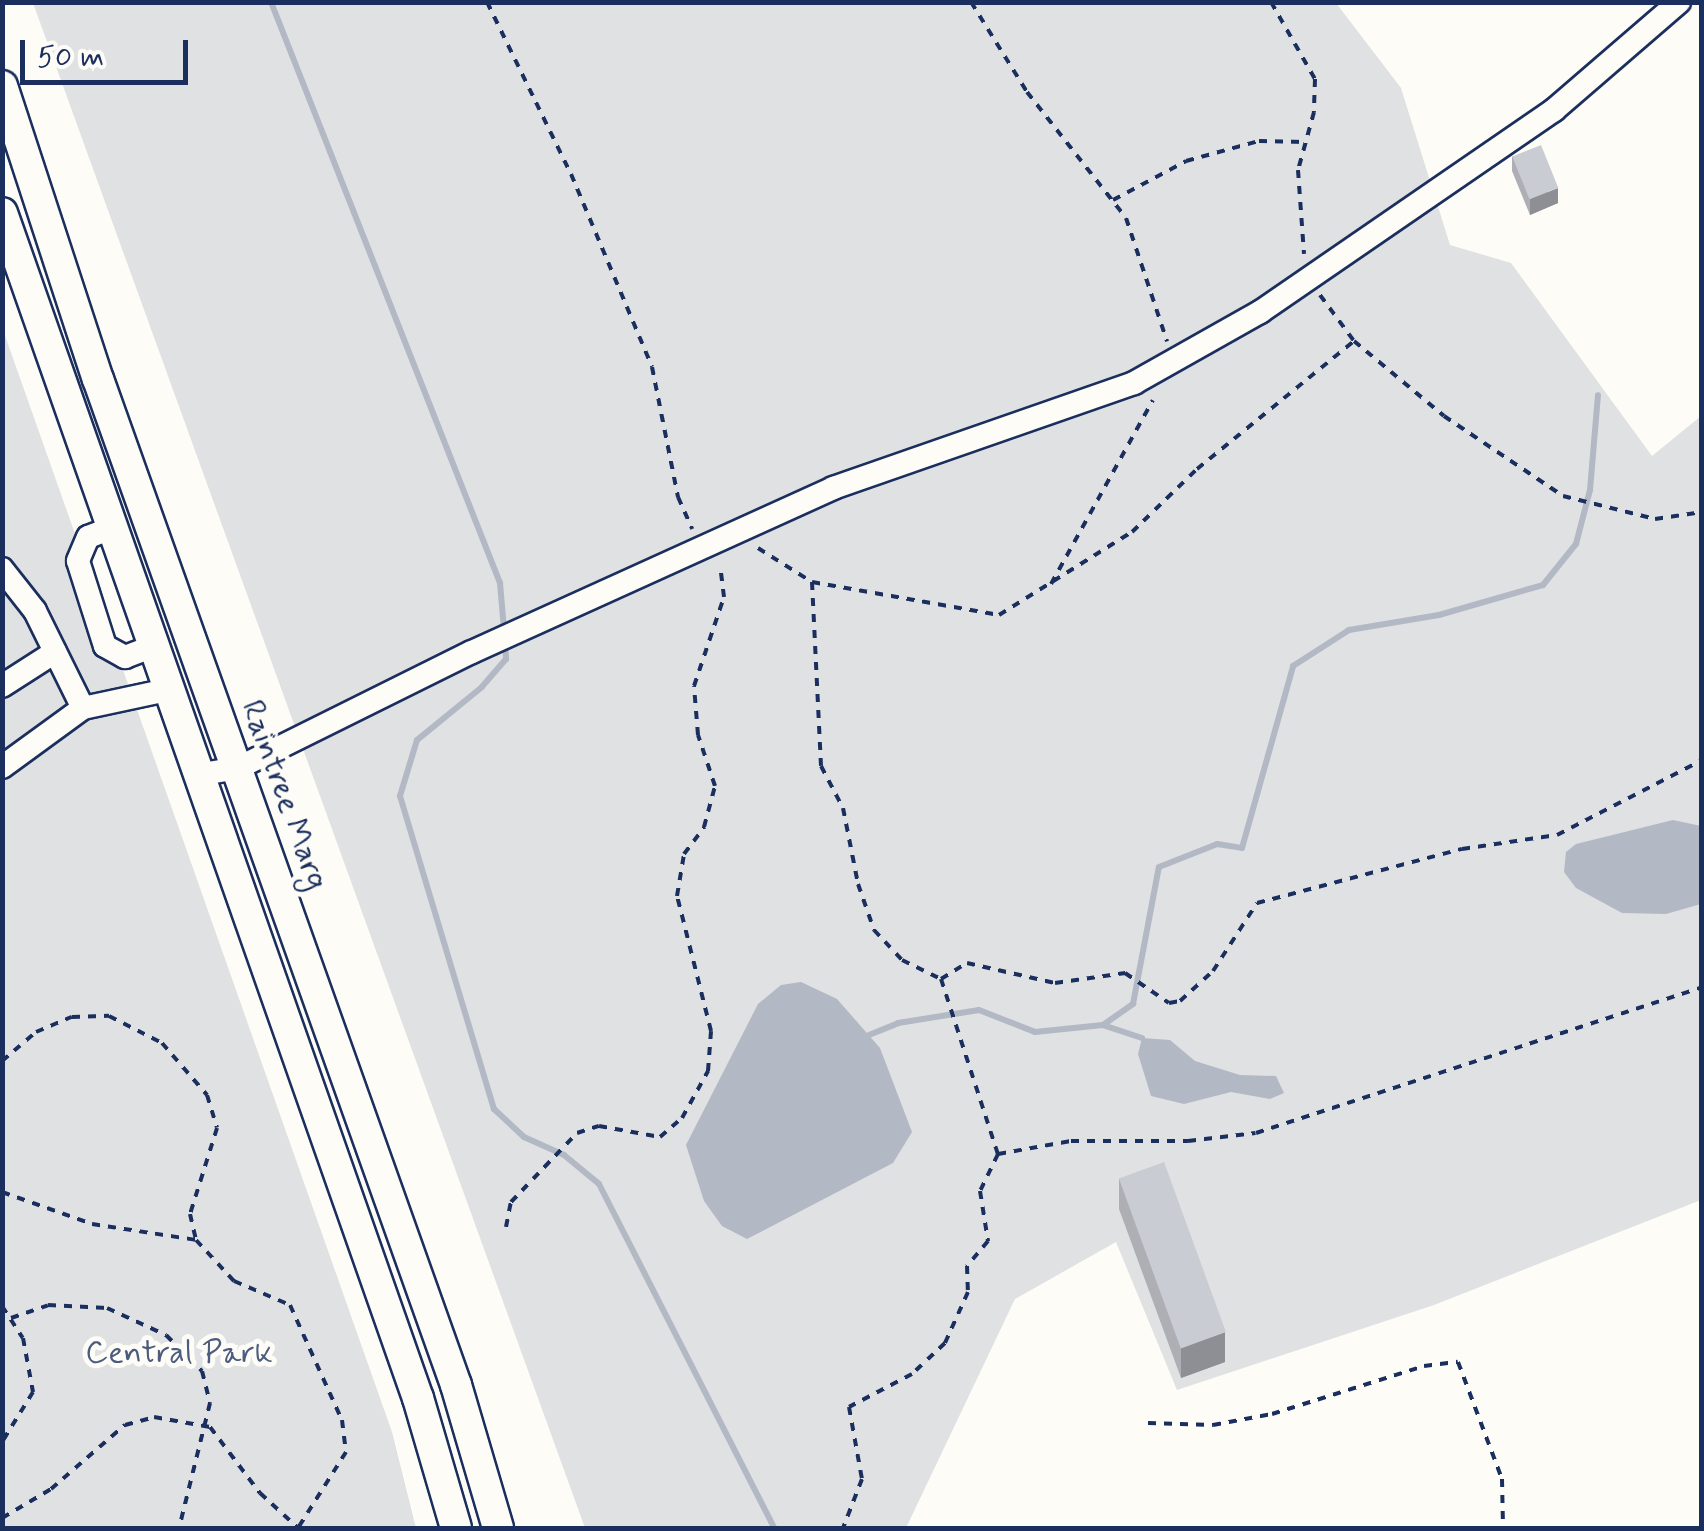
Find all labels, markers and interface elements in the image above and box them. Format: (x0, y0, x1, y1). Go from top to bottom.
scale bar (25, 20, 192, 82)
text: 50 m (37, 38, 104, 77)
street label: Raintree Marg (232, 695, 336, 895)
park label: Central Park (89, 1334, 269, 1372)

